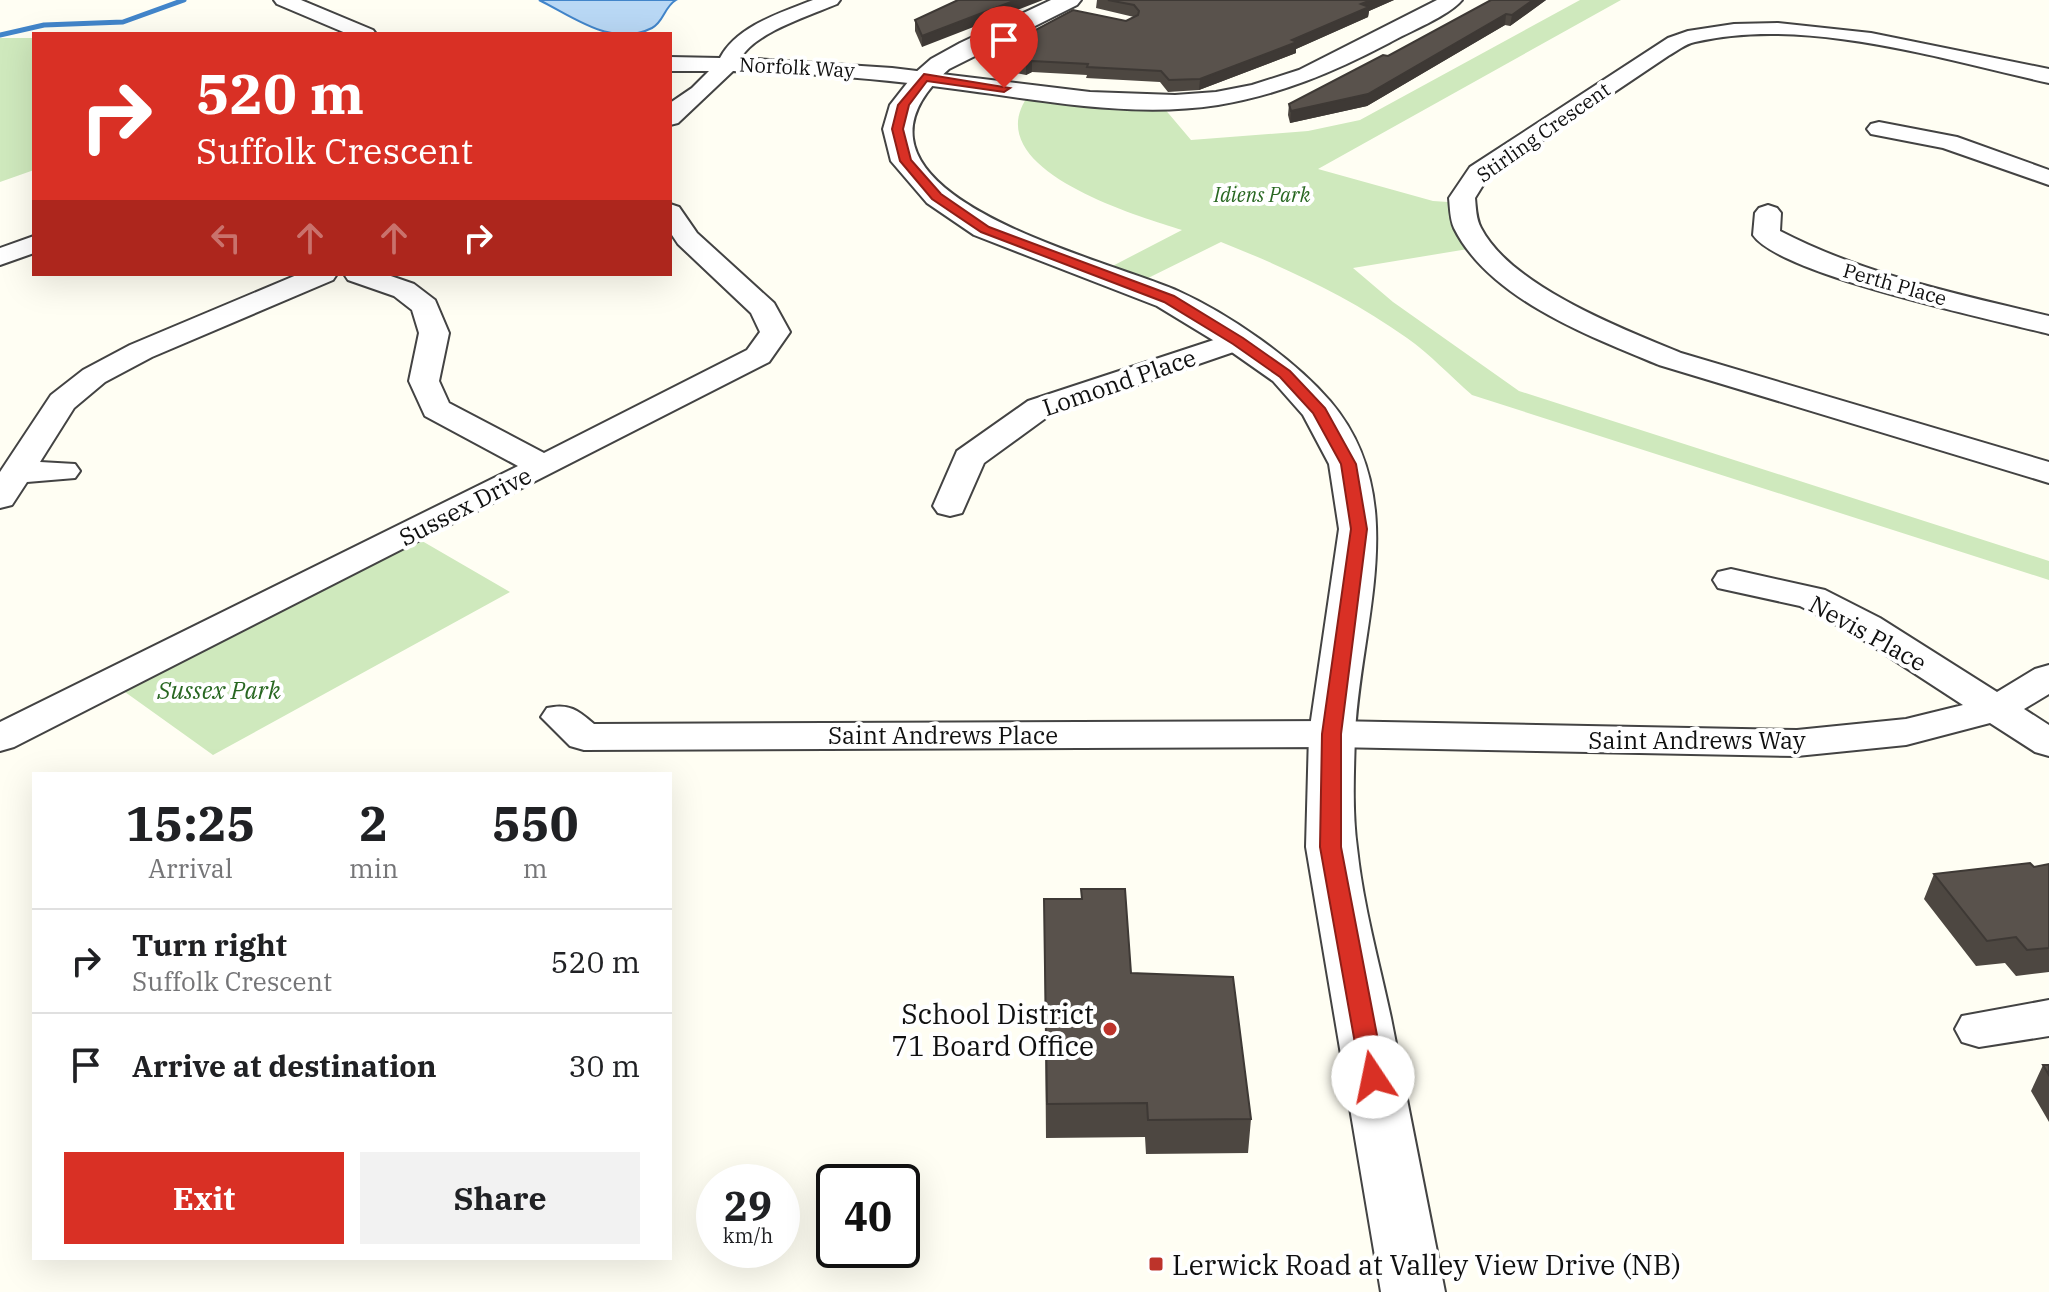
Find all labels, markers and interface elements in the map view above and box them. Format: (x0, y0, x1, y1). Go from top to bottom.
pin (970, 6, 1038, 88)
icon: arrive (982, 18, 1026, 62)
street label: Norfolk Way (738, 50, 856, 84)
text: 520 m (196, 57, 364, 129)
icon: right (64, 64, 168, 168)
street label: Stirling Crescent (1471, 76, 1615, 188)
text: Suffolk Crescent (196, 127, 473, 174)
park label: Idiens Park (1213, 181, 1311, 208)
icon: left (204, 216, 248, 260)
icon: ahead (288, 216, 332, 260)
icon: ahead (372, 216, 416, 260)
icon: right (456, 216, 500, 260)
street label: Perth Place (1840, 256, 1950, 312)
street label: Lomond Place (1038, 341, 1200, 423)
street label: Sussex Drive (393, 459, 537, 553)
street label: Nevis Place (1804, 588, 1932, 678)
park label: Sussex Park (156, 674, 281, 706)
street label: Saint Andrews Place (828, 719, 1058, 751)
street label: Saint Andrews Way (1588, 724, 1806, 756)
text: 15:25 (126, 792, 255, 854)
text: 2 (359, 792, 388, 854)
text: 550 (492, 792, 578, 854)
text: Arrival (148, 851, 233, 885)
text: min (349, 851, 398, 885)
text: m (523, 851, 548, 885)
text: Turn right (132, 925, 287, 964)
icon: right (64, 939, 108, 983)
text: 520 m (550, 942, 640, 981)
text: Suffolk Crescent (132, 964, 332, 998)
place label: School District 71 Board Office (891, 995, 1094, 1064)
marker: School District 71 Board Office (1101, 1020, 1119, 1038)
position arrow (1331, 1035, 1415, 1119)
icon: arrive (64, 1043, 108, 1087)
text: Arrive at destination (132, 1046, 437, 1085)
text: 30 m (568, 1046, 640, 1085)
button: Exit (64, 1152, 344, 1244)
button: Share (360, 1152, 640, 1244)
speed limit sign: 40 (816, 1164, 920, 1268)
text: 29 (724, 1180, 772, 1232)
text: km/h (723, 1222, 773, 1249)
place label: Lerwick Road at Valley View Drive (NB) (1172, 1246, 1681, 1283)
marker: Lerwick Road at Valley View Drive (NB) (1147, 1255, 1165, 1273)

